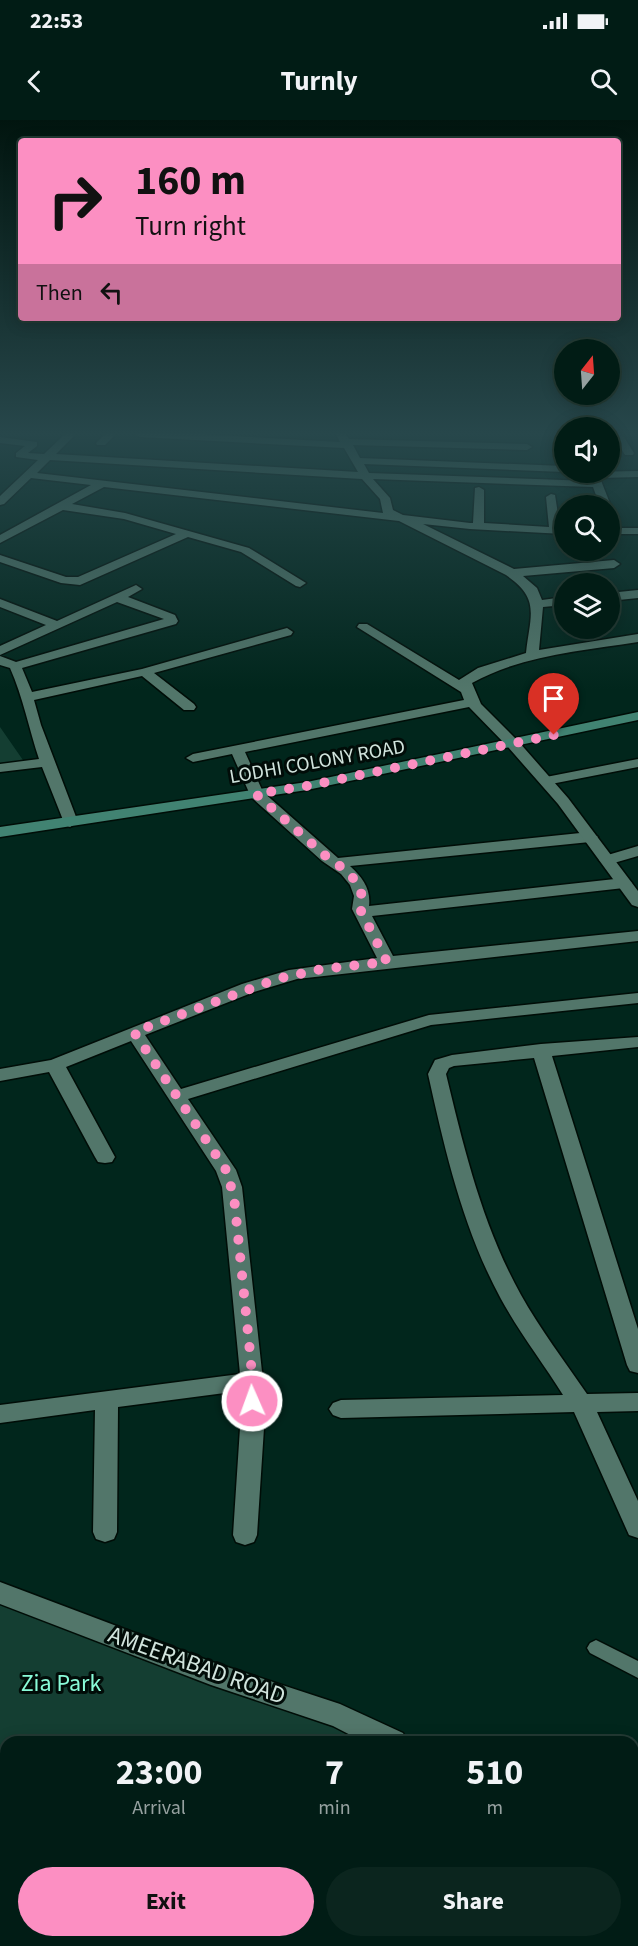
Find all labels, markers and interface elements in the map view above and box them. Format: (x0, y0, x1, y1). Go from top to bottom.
text: 22:53 (30, 5, 83, 37)
text: Turnly (280, 62, 358, 101)
icon: back (18, 65, 51, 98)
icon: search (587, 65, 620, 98)
text: 160 m (135, 151, 246, 211)
icon: right (36, 162, 114, 240)
text: Turn right (135, 207, 246, 246)
icon: left (95, 276, 128, 309)
text: Then (36, 277, 83, 309)
north arrow (554, 339, 620, 405)
map controls (554, 339, 620, 639)
button: sound (554, 417, 620, 483)
button: search (554, 495, 620, 561)
button: layers (554, 573, 620, 639)
pin (528, 673, 579, 735)
icon: arrive (537, 682, 570, 715)
street label: LODHI COLONY ROAD (227, 733, 407, 791)
position arrow (220, 1369, 284, 1433)
street label: AMEERABAD ROAD (103, 1617, 290, 1714)
park label: Zia Park (21, 1666, 101, 1701)
text: 23:00 (116, 1747, 203, 1798)
text: 7 (325, 1747, 344, 1798)
text: 510 (466, 1747, 523, 1798)
text: Arrival (132, 1794, 186, 1822)
text: min (318, 1794, 351, 1822)
text: m (486, 1794, 503, 1822)
button: Exit (18, 1867, 314, 1936)
button: Share (326, 1867, 621, 1936)

